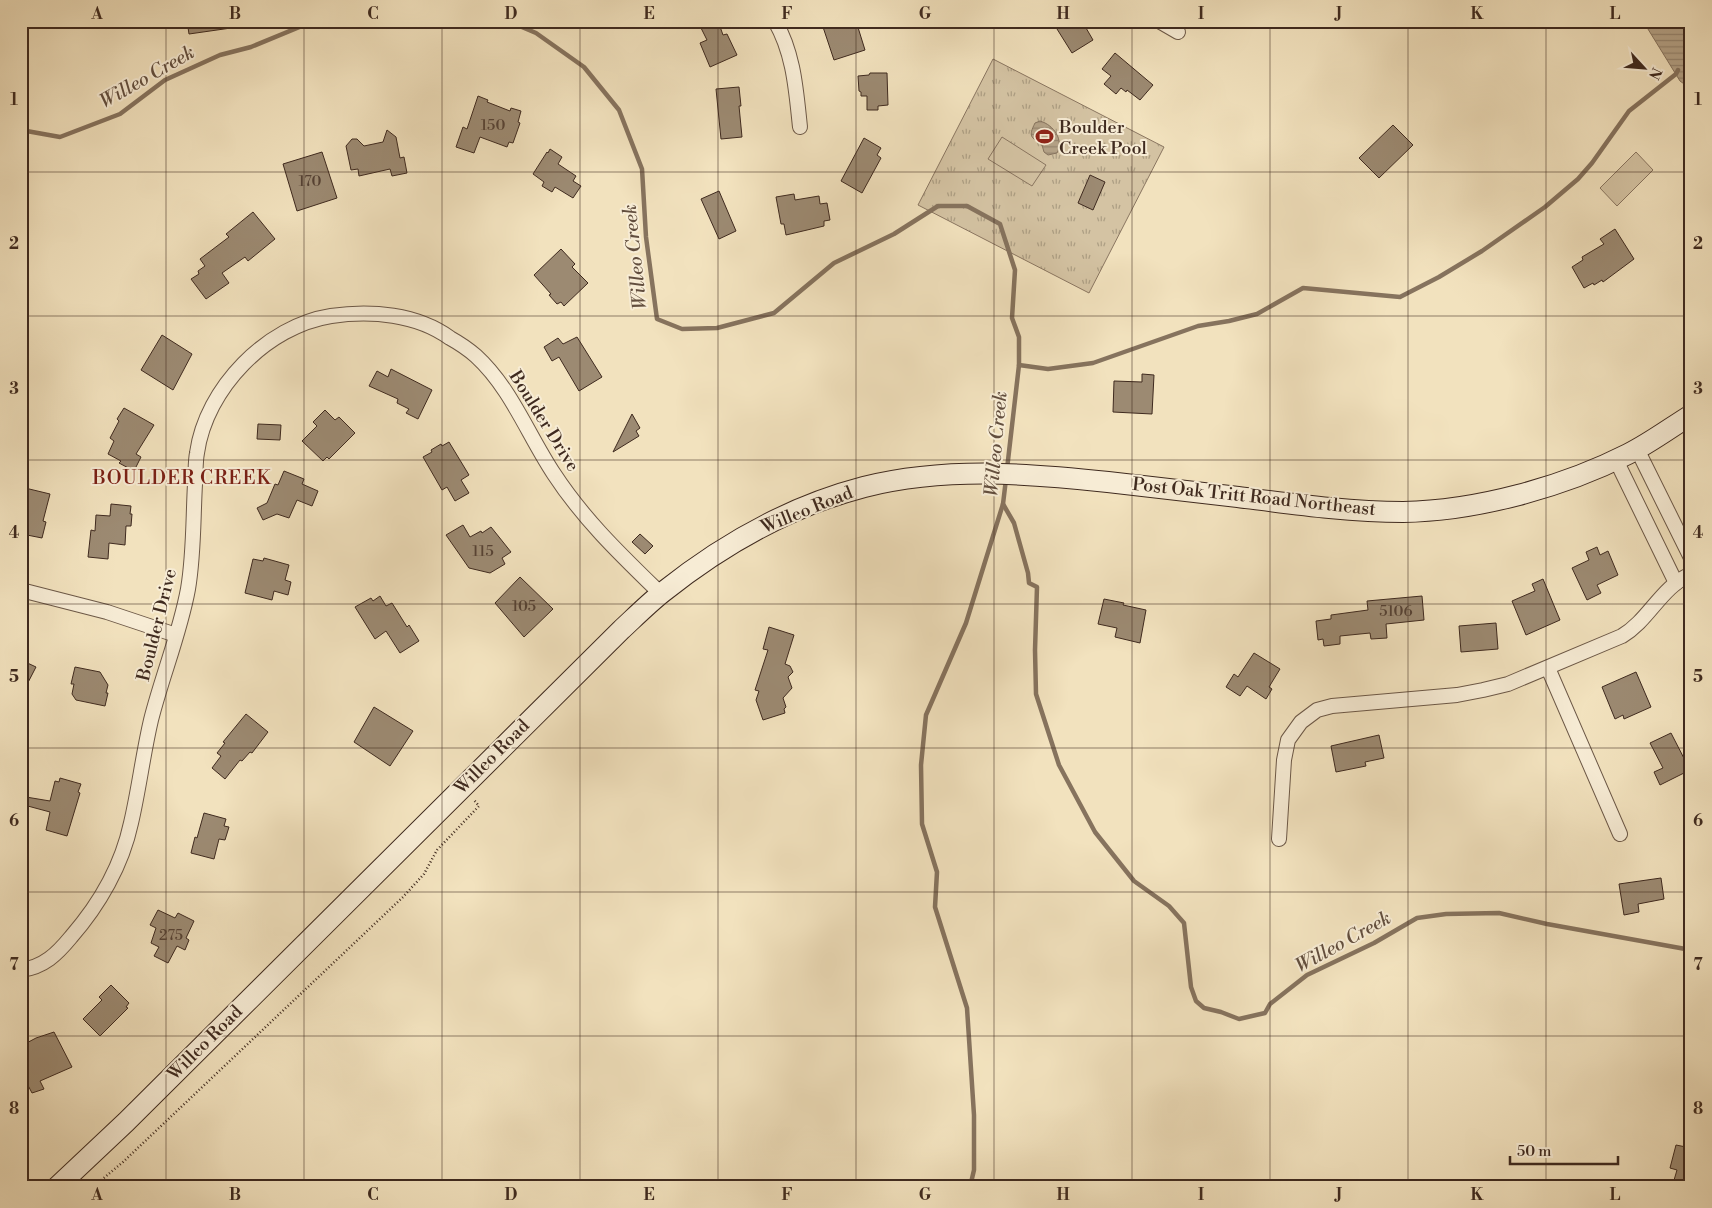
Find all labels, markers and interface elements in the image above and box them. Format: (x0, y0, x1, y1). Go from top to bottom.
text: A (90, 4, 103, 24)
text: B (229, 4, 241, 24)
text: C (367, 4, 379, 24)
text: D (505, 4, 518, 24)
text: E (643, 4, 655, 24)
text: F (781, 4, 793, 24)
text: G (919, 4, 932, 24)
text: H (1056, 4, 1070, 24)
text: I (1198, 4, 1204, 24)
text: J (1334, 4, 1342, 24)
text: K (1471, 4, 1485, 24)
text: L (1610, 4, 1621, 24)
water label: Willeo Creek (95, 40, 199, 114)
north arrow (1620, 42, 1670, 92)
text: N (1644, 64, 1665, 82)
text: 1 (10, 90, 18, 110)
text: 1 (1694, 90, 1702, 110)
house number: 150 (481, 116, 505, 135)
place label: Boulder Creek Pool (1058, 116, 1148, 160)
sports icon: Boulder Creek Pool (1035, 127, 1055, 147)
house number: 170 (299, 172, 321, 191)
water label: Willeo Creek (618, 203, 652, 311)
text: 2 (9, 234, 19, 254)
text: 2 (1693, 234, 1703, 254)
street label: Boulder Drive (503, 365, 584, 476)
text: 3 (9, 379, 19, 399)
text: 3 (1693, 379, 1703, 399)
water label: Willeo Creek (979, 390, 1013, 498)
district label: BOULDER CREEK (92, 466, 272, 490)
street label: Post Oak Tritt Road Northeast (1131, 473, 1378, 521)
street label: Willeo Road (757, 481, 857, 539)
text: 4 (9, 523, 20, 543)
text: 4 (1693, 523, 1704, 543)
house number: 115 (472, 542, 494, 561)
street label: Boulder Drive (132, 566, 182, 685)
house number: 105 (512, 597, 536, 616)
house number: 5106 (1379, 602, 1413, 621)
text: 5 (9, 667, 19, 687)
text: 5 (1693, 667, 1703, 687)
street label: Willeo Road (449, 714, 535, 800)
text: 6 (9, 811, 19, 831)
text: 6 (1693, 811, 1703, 831)
water label: Willeo Creek (1291, 906, 1395, 978)
house number: 275 (159, 926, 183, 945)
text: 7 (9, 955, 19, 975)
text: 7 (1693, 955, 1703, 975)
street label: Willeo Road (162, 1000, 248, 1086)
text: 8 (9, 1099, 19, 1119)
text: 8 (1693, 1099, 1703, 1119)
scale bar (1510, 1133, 1617, 1165)
text: 50 m (1517, 1142, 1551, 1161)
text: A (90, 1185, 103, 1205)
text: B (229, 1185, 241, 1205)
text: C (367, 1185, 379, 1205)
text: D (505, 1185, 518, 1205)
text: E (643, 1185, 655, 1205)
text: F (781, 1185, 793, 1205)
text: G (919, 1185, 932, 1205)
text: H (1056, 1185, 1070, 1205)
text: I (1198, 1185, 1204, 1205)
text: J (1334, 1185, 1342, 1205)
text: K (1471, 1185, 1485, 1205)
text: L (1610, 1185, 1621, 1205)

